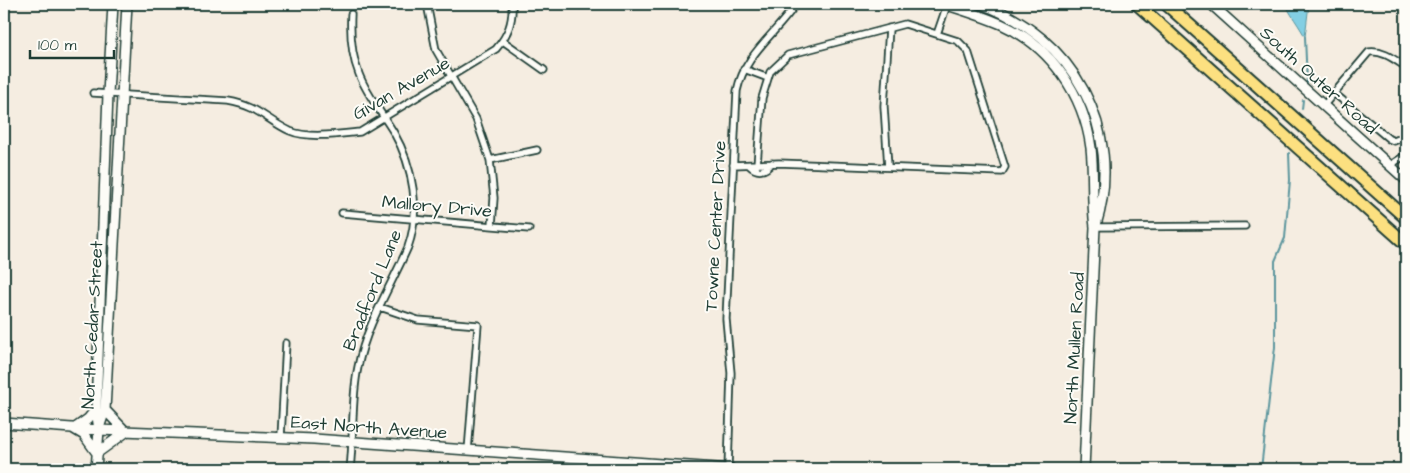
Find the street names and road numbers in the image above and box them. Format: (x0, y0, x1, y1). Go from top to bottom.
street label: South Outer Road (1254, 21, 1383, 140)
street label: Givan Avenue (348, 50, 455, 126)
street label: Towne Center Drive (699, 140, 732, 312)
street label: Mallory Drive (381, 189, 493, 225)
street label: Bradford Lane (337, 226, 408, 355)
street label: North Cedar Street (76, 240, 109, 410)
street label: North Mullen Road (1058, 272, 1091, 424)
street label: East North Avenue (290, 410, 448, 445)

